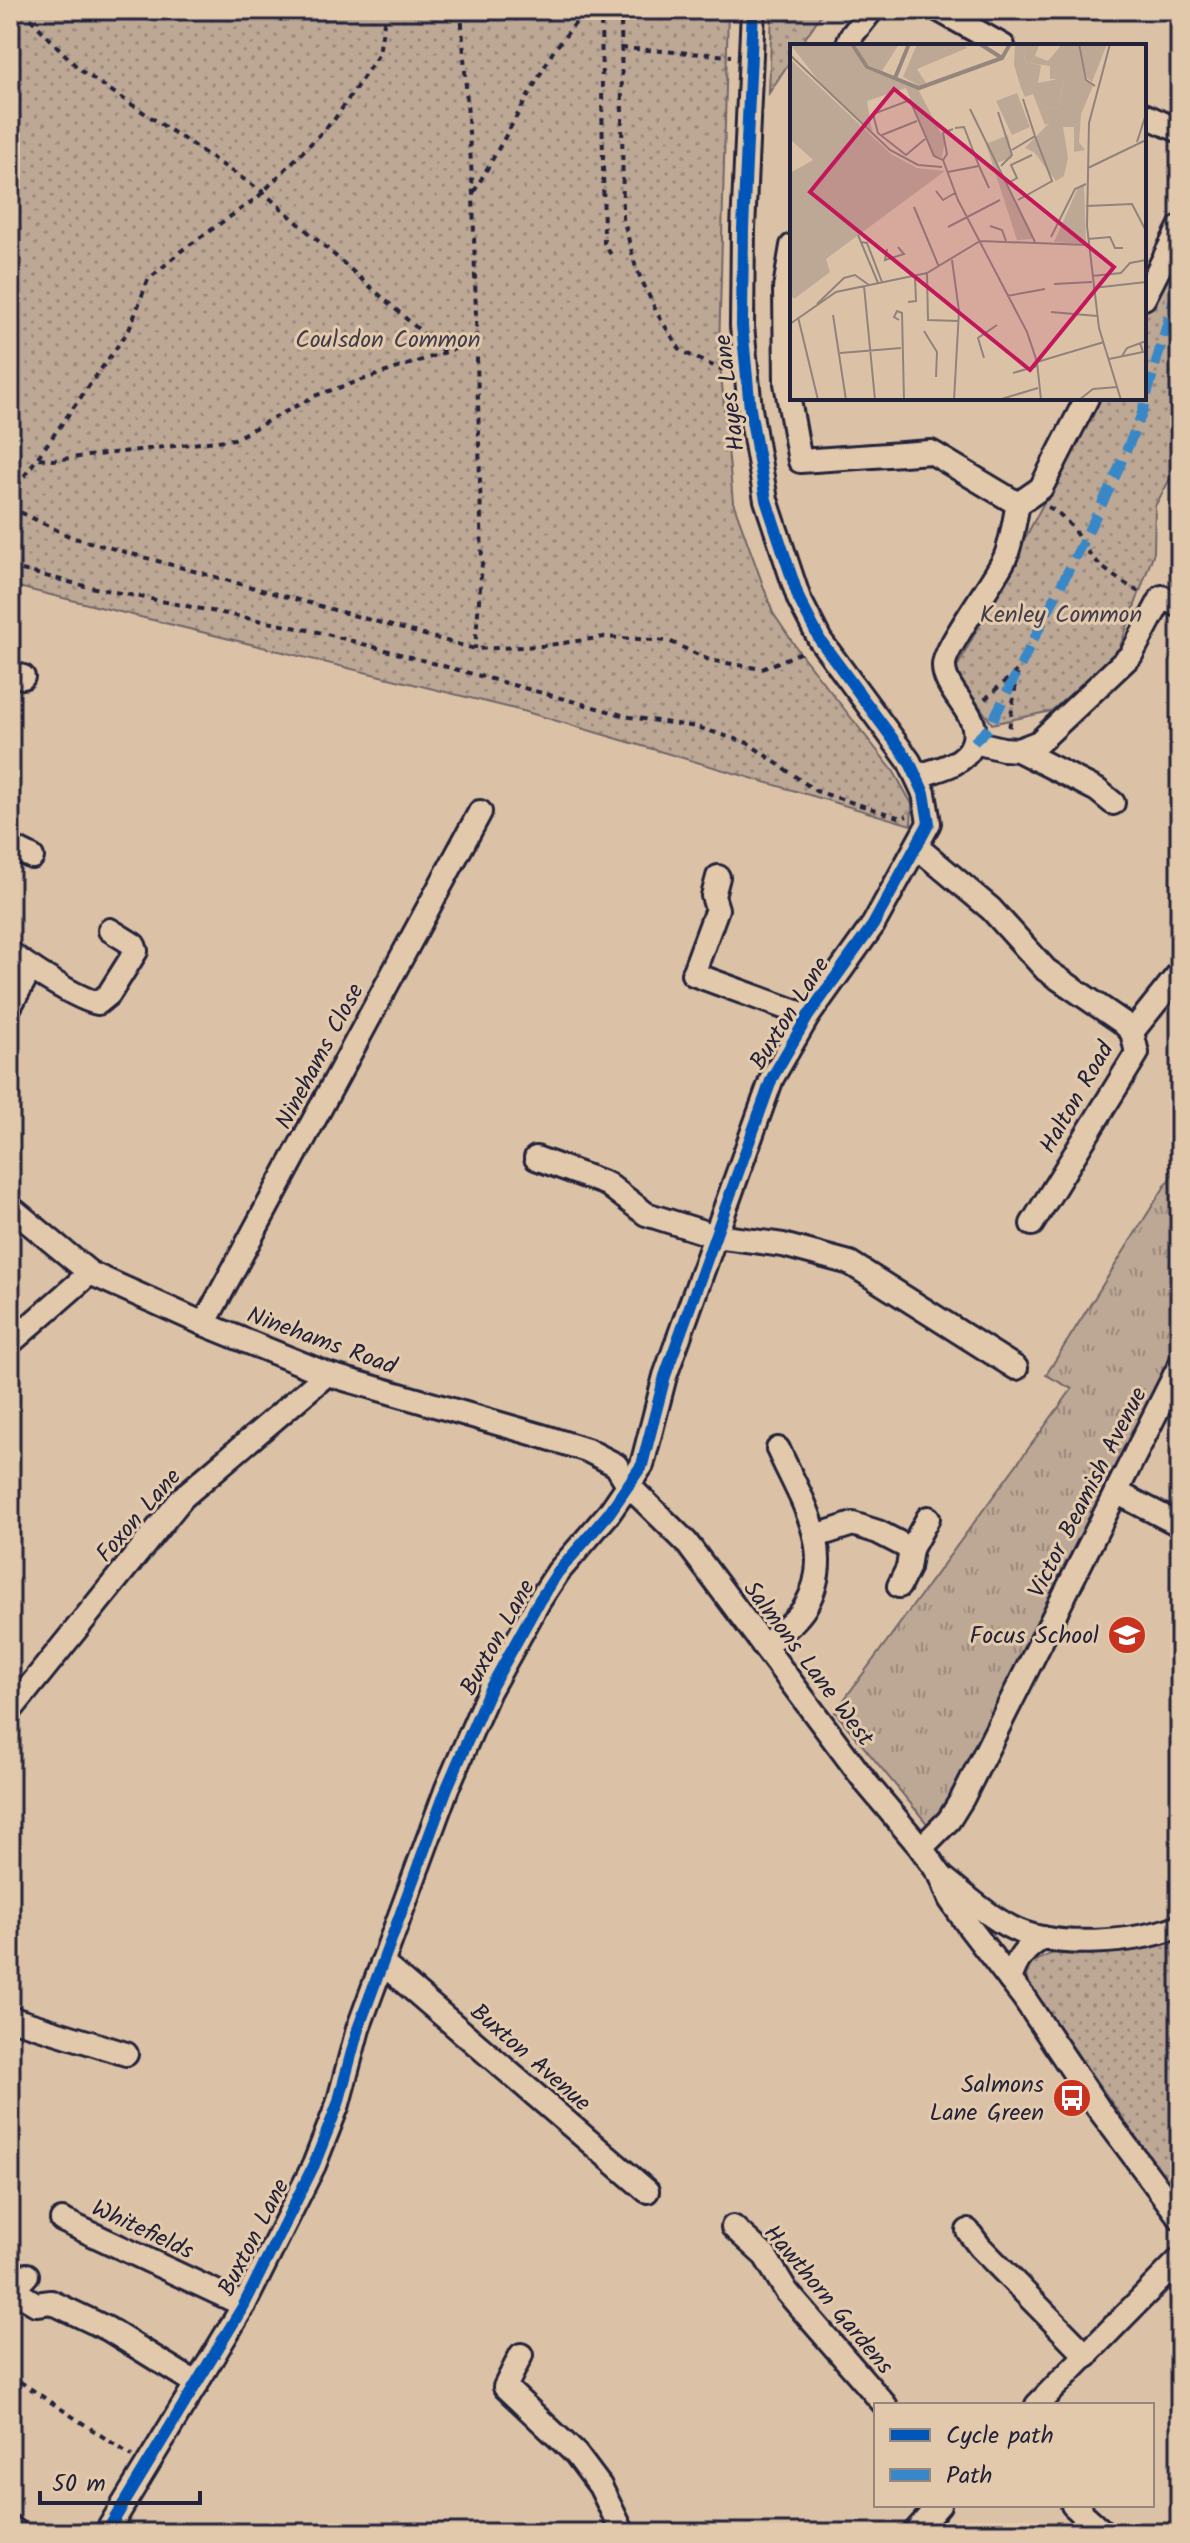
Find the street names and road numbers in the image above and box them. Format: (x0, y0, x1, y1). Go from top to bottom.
street label: Hayes Lane (704, 332, 757, 453)
street label: Buxton Lane (740, 949, 841, 1078)
street label: Ninehams Close (265, 976, 375, 1137)
street label: Halton Road (1029, 1033, 1126, 1161)
street label: Ninehams Road (241, 1296, 403, 1387)
street label: Victor Beamish Avenue (1018, 1380, 1159, 1605)
street label: Foxon Lane (87, 1460, 192, 1572)
street label: Buxton Lane (450, 1572, 546, 1703)
street label: Salmons Lane West (732, 1573, 884, 1756)
street label: Buxton Avenue (461, 1994, 600, 2122)
street label: Buxton Lane (208, 2172, 301, 2303)
street label: Whitefields (85, 2190, 200, 2271)
street label: Hawthorn Gardens (753, 2216, 903, 2384)

